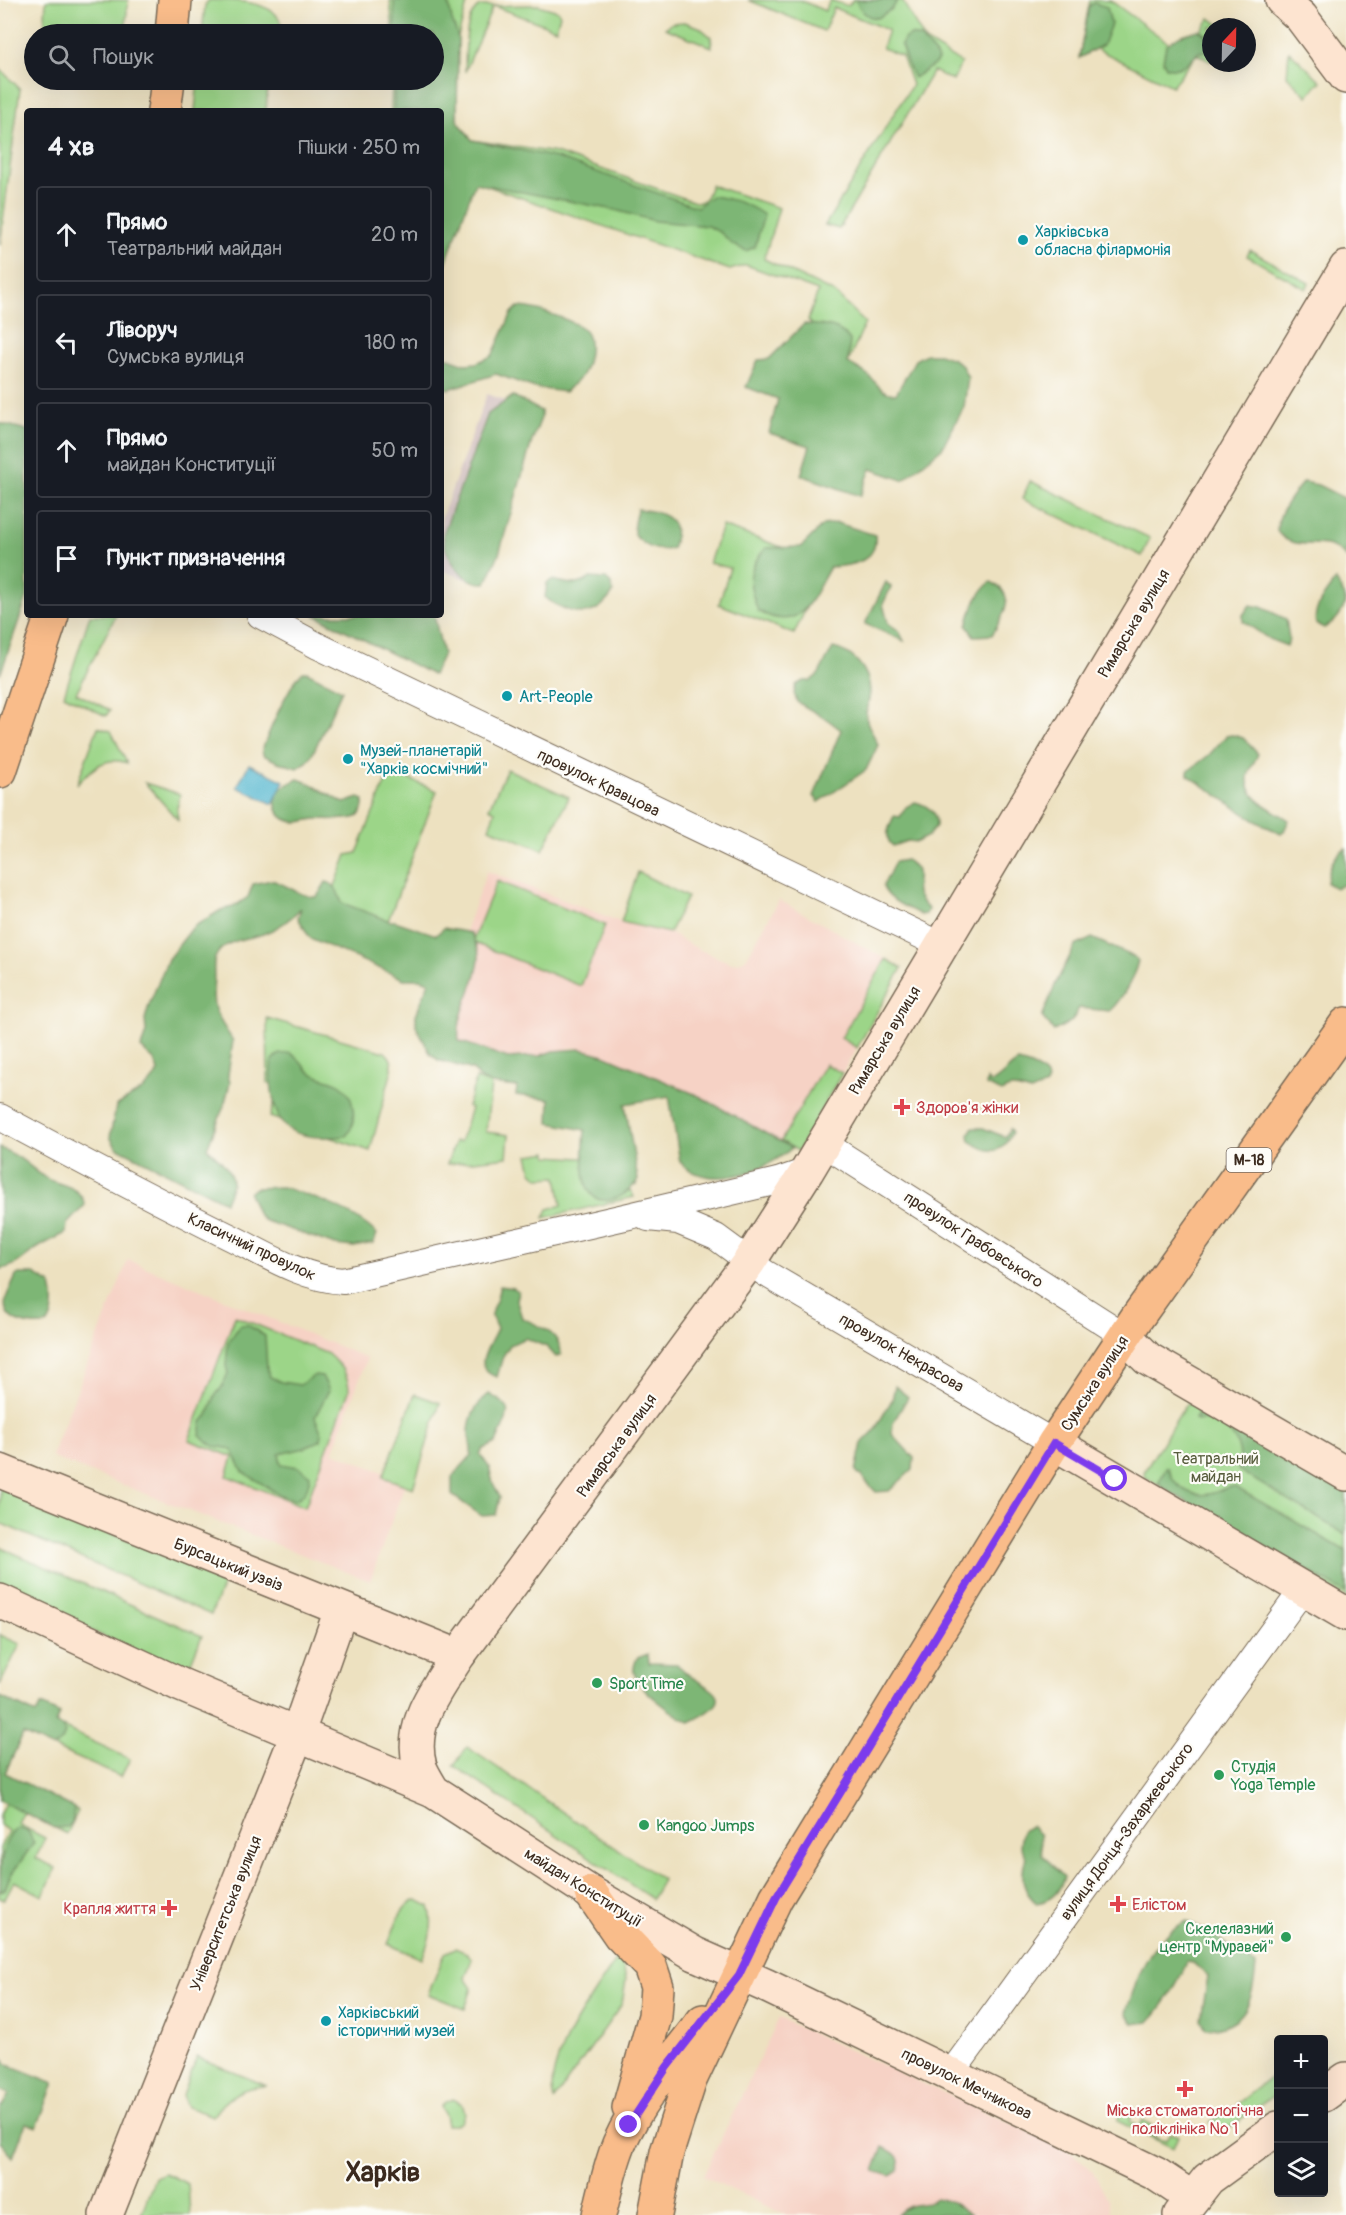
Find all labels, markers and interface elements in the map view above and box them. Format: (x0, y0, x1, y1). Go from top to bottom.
north arrow (1202, 18, 1256, 72)
search box (24, 24, 444, 90)
icon: search (45, 41, 78, 74)
text: Пошук (93, 43, 154, 71)
text: 4 хв (48, 131, 95, 163)
text: Пішки · 250 m (298, 135, 420, 160)
text: Прямо (107, 208, 167, 236)
icon: ahead (50, 218, 83, 251)
text: 20 m (371, 222, 418, 247)
place label: Харківська обласна філармонія (1035, 222, 1171, 260)
marker: Харківська обласна філармонія (1016, 233, 1030, 247)
text: Театральний майдан (107, 236, 282, 261)
text: Ліворуч (107, 316, 178, 344)
icon: left (50, 326, 83, 359)
text: 180 m (364, 330, 418, 355)
text: Сумська вулиця (107, 344, 244, 369)
text: Прямо (107, 424, 167, 452)
icon: ahead (50, 434, 83, 467)
text: 50 m (371, 438, 418, 463)
text: майдан Конституції (107, 452, 277, 477)
icon: arrive (50, 542, 83, 575)
text: Пункт призначення (107, 544, 285, 572)
street label: Римарська вулиця (1094, 566, 1174, 681)
place label: Art-People (519, 687, 593, 707)
marker: Art-People (500, 689, 514, 703)
place label: Музей-планетарій "Харків космічний" (360, 741, 488, 779)
street label: провулок Кравцова (534, 745, 663, 821)
marker: Музей-планетарій "Харків космічний" (341, 752, 355, 766)
street label: Римарська вулиця (845, 983, 925, 1098)
marker: Здоров'я жінки (893, 1098, 911, 1116)
place label: Здоров'я жінки (916, 1098, 1018, 1118)
road number: М-18 (1226, 1148, 1272, 1172)
street label: провулок Грабовського (900, 1187, 1047, 1293)
street label: Класичний провулок (184, 1208, 319, 1285)
street label: провулок Некрасова (835, 1309, 968, 1397)
street label: Сумська вулиця (1057, 1332, 1133, 1435)
street label: Римарська вулиця (573, 1390, 661, 1501)
park label: Театральний майдан (1173, 1449, 1259, 1487)
route start (1101, 1465, 1127, 1491)
street label: Бурсацький узвіз (171, 1534, 286, 1596)
place label: Sport Time (609, 1674, 684, 1694)
marker: Sport Time (590, 1676, 604, 1690)
street label: вулиця Донця-Захаржевського (1056, 1739, 1198, 1924)
place label: Студiя Yoga Temple (1230, 1757, 1316, 1795)
marker: Студiя Yoga Temple (1212, 1768, 1226, 1782)
place label: Kangoo Jumps (656, 1816, 755, 1836)
marker: Kangoo Jumps (637, 1818, 651, 1832)
street label: Університетська вулиця (186, 1833, 266, 1994)
street label: майдан Конституції (520, 1843, 646, 1932)
marker: Елістом (1109, 1895, 1127, 1913)
place label: Елістом (1132, 1895, 1187, 1915)
place label: Крапля життя (63, 1899, 156, 1919)
marker: Крапля життя (160, 1899, 178, 1917)
place label: Скелелазний центр "Муравей" (1159, 1919, 1274, 1957)
marker: Скелелазний центр "Муравей" (1279, 1930, 1293, 1944)
place label: Харківський історичний музей (338, 2003, 455, 2041)
marker: Харківський історичний музей (319, 2014, 333, 2028)
map controls (1274, 2035, 1328, 2197)
button: + (1274, 2035, 1328, 2089)
street label: провулок Мечникова (898, 2044, 1035, 2124)
marker: Міська стоматологічна поліклініка № 1 (1176, 2080, 1194, 2098)
button: − (1274, 2089, 1328, 2143)
place label: Міська стоматологічна поліклініка № 1 (1107, 2101, 1263, 2139)
route end (615, 2111, 641, 2137)
button: layers (1274, 2143, 1328, 2197)
district label: Харків (346, 2155, 420, 2190)

